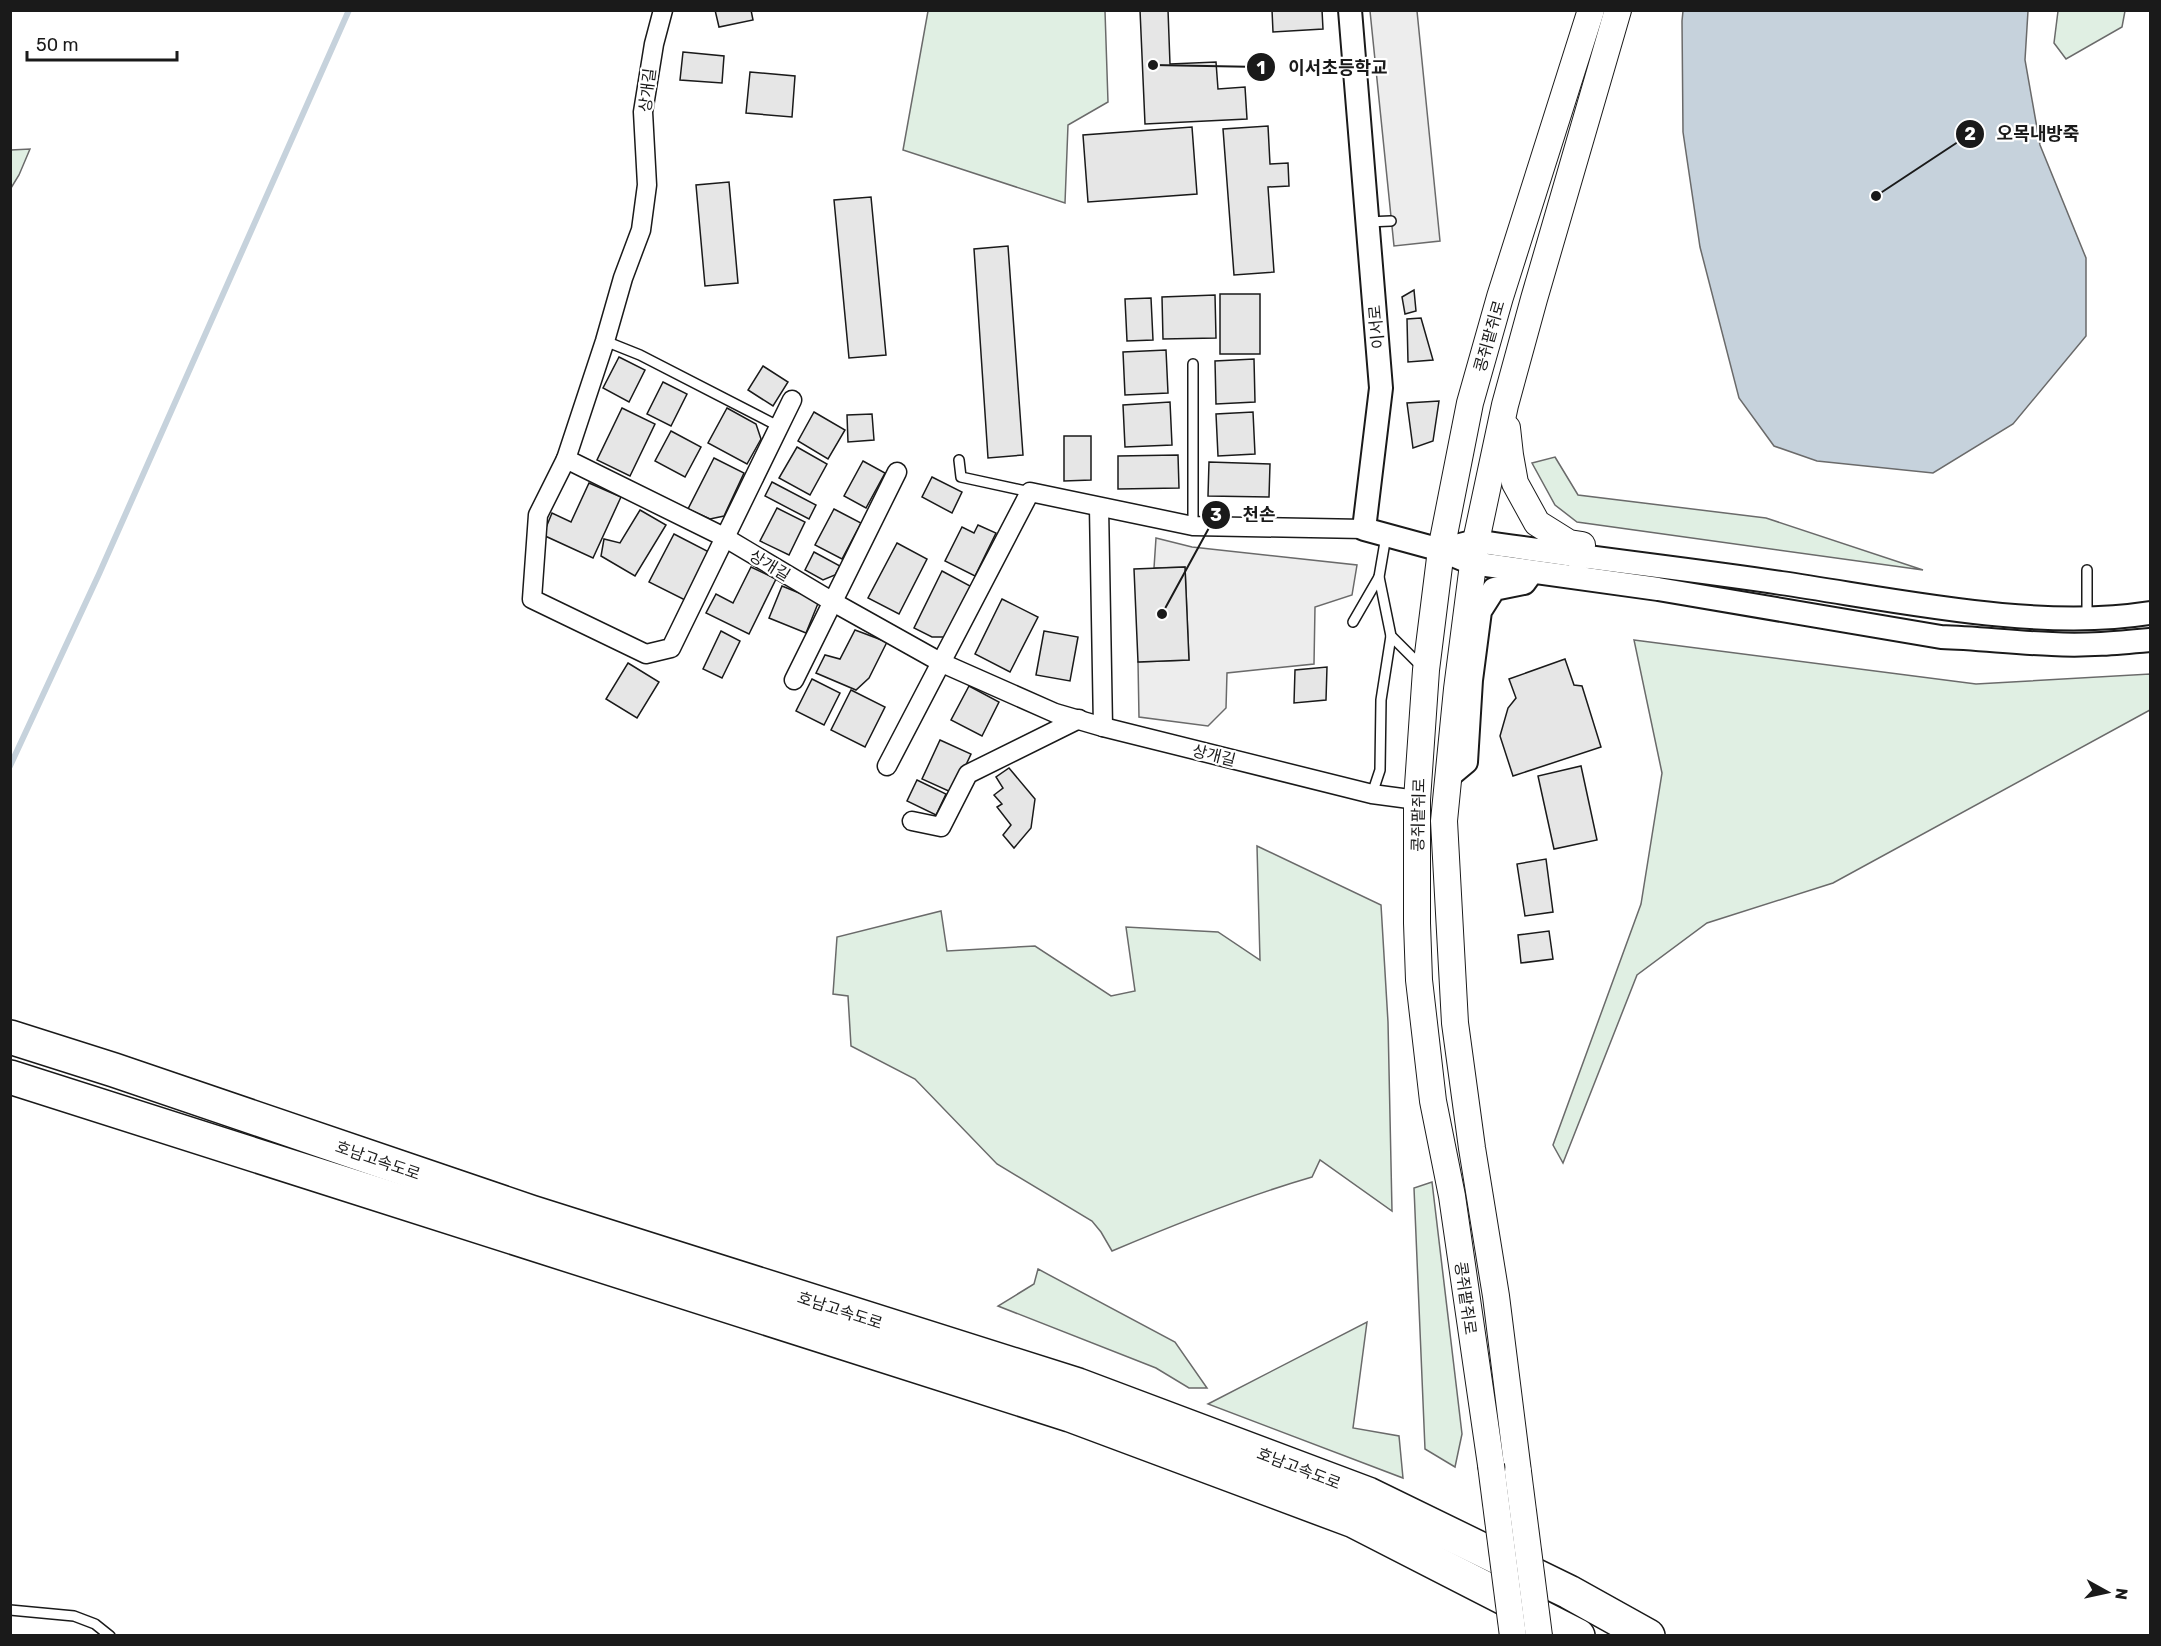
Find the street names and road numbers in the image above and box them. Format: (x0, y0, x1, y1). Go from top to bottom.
street label: 상개길 (635, 67, 660, 113)
street label: 콩쥐팥쥐로 (1470, 298, 1509, 374)
street label: 이서로 (1365, 304, 1388, 350)
street label: 상개길 (746, 546, 794, 585)
street label: 상개길 (1190, 741, 1238, 770)
street label: 콩쥐팥쥐로 (1408, 778, 1429, 852)
street label: 호남고속도로 (333, 1137, 423, 1184)
street label: 콩쥐팥쥐로 (1451, 1260, 1480, 1336)
street label: 호남고속도로 (795, 1288, 885, 1333)
street label: 호남고속도로 (1254, 1444, 1344, 1493)

